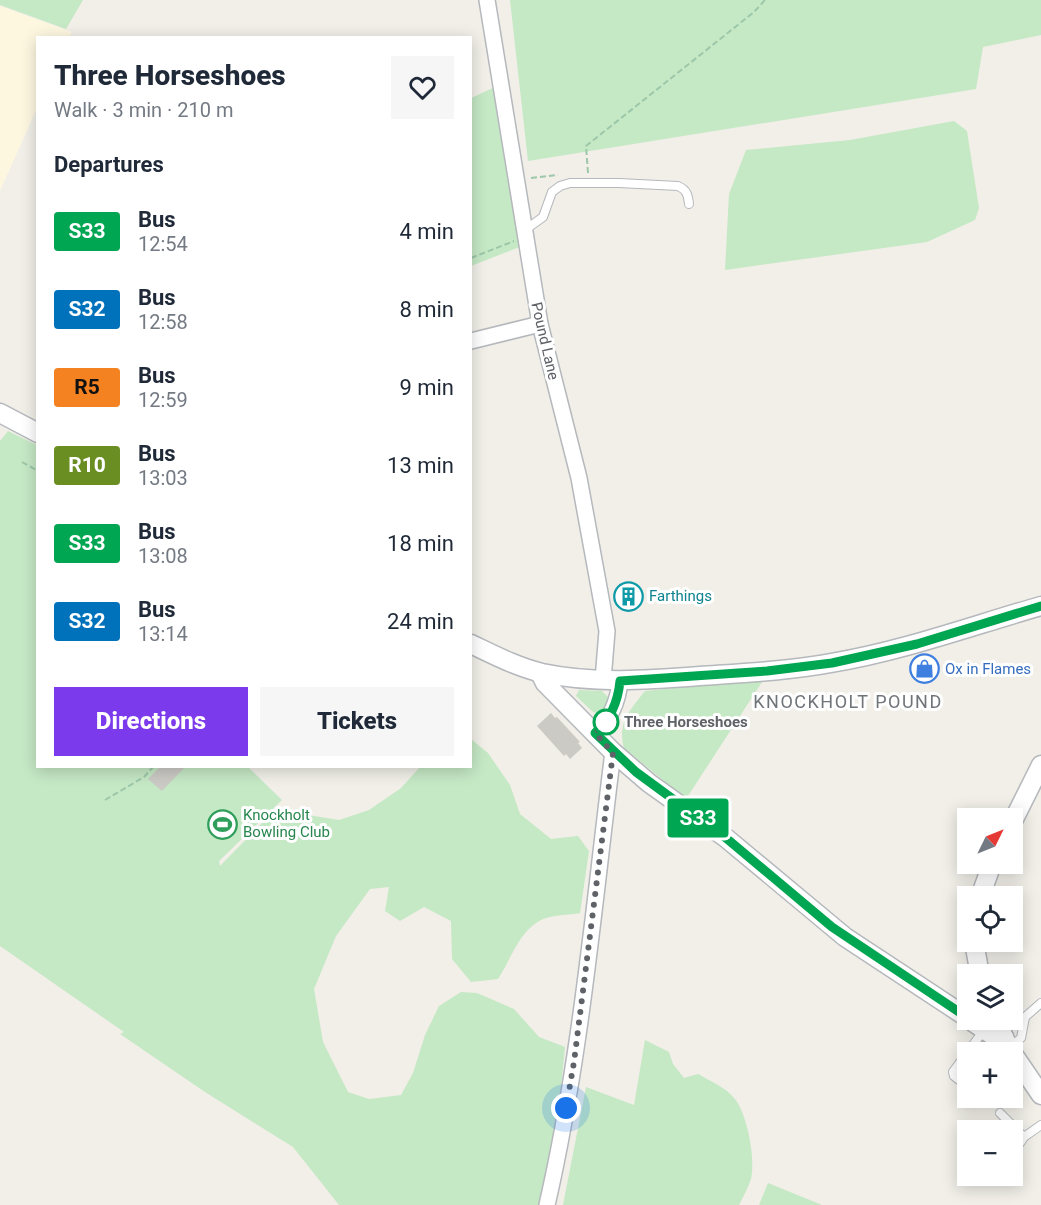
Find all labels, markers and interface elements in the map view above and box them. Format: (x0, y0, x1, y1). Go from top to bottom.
button: heart (391, 56, 454, 119)
text: Three Horseshoes (54, 59, 286, 92)
text: Walk · 3 min · 210 m (54, 98, 233, 122)
text: Departures (54, 152, 164, 177)
text: Bus (138, 207, 176, 232)
text: S33 (68, 219, 106, 243)
text: 4 min (399, 219, 454, 244)
text: 12:54 (138, 232, 188, 256)
text: Bus (138, 285, 176, 310)
text: S32 (68, 297, 106, 321)
text: 8 min (399, 297, 454, 322)
street label: Pound Lane (527, 300, 563, 382)
text: 12:58 (138, 310, 188, 334)
text: Bus (138, 363, 176, 388)
text: R5 (74, 375, 100, 399)
text: 9 min (399, 375, 454, 400)
text: 12:59 (138, 388, 188, 412)
text: Bus (138, 441, 176, 466)
text: R10 (68, 453, 106, 477)
text: 13 min (387, 453, 454, 478)
text: 13:03 (138, 466, 188, 490)
text: Bus (138, 519, 176, 544)
text: S33 (68, 531, 106, 555)
text: 18 min (387, 531, 454, 556)
text: 13:08 (138, 544, 188, 568)
building icon: Farthings (612, 580, 644, 612)
place label: Farthings (649, 587, 712, 605)
text: Bus (138, 597, 176, 622)
text: S32 (68, 609, 106, 633)
text: 24 min (387, 609, 454, 634)
text: 13:14 (138, 622, 188, 646)
shop icon: Ox in Flames (908, 653, 940, 685)
place label: Ox in Flames (945, 660, 1031, 678)
button: Directions (54, 687, 248, 756)
button: Tickets (260, 687, 454, 756)
district label: KNOCKHOLT POUND (753, 691, 943, 712)
marker: Three Horseshoes (593, 709, 619, 735)
place label: Three Horseshoes (624, 713, 748, 731)
line badge: S33 (664, 798, 732, 838)
place label: Knockholt Bowling Club (243, 806, 330, 841)
text: S33 (679, 806, 717, 830)
sports icon: Knockholt Bowling Club (206, 808, 238, 840)
north arrow (957, 808, 1023, 874)
map controls (957, 808, 1023, 1186)
button: locate (957, 886, 1023, 952)
button: layers (957, 964, 1023, 1030)
button: + (957, 1042, 1023, 1108)
your location (551, 1093, 581, 1123)
button: − (957, 1120, 1023, 1186)

